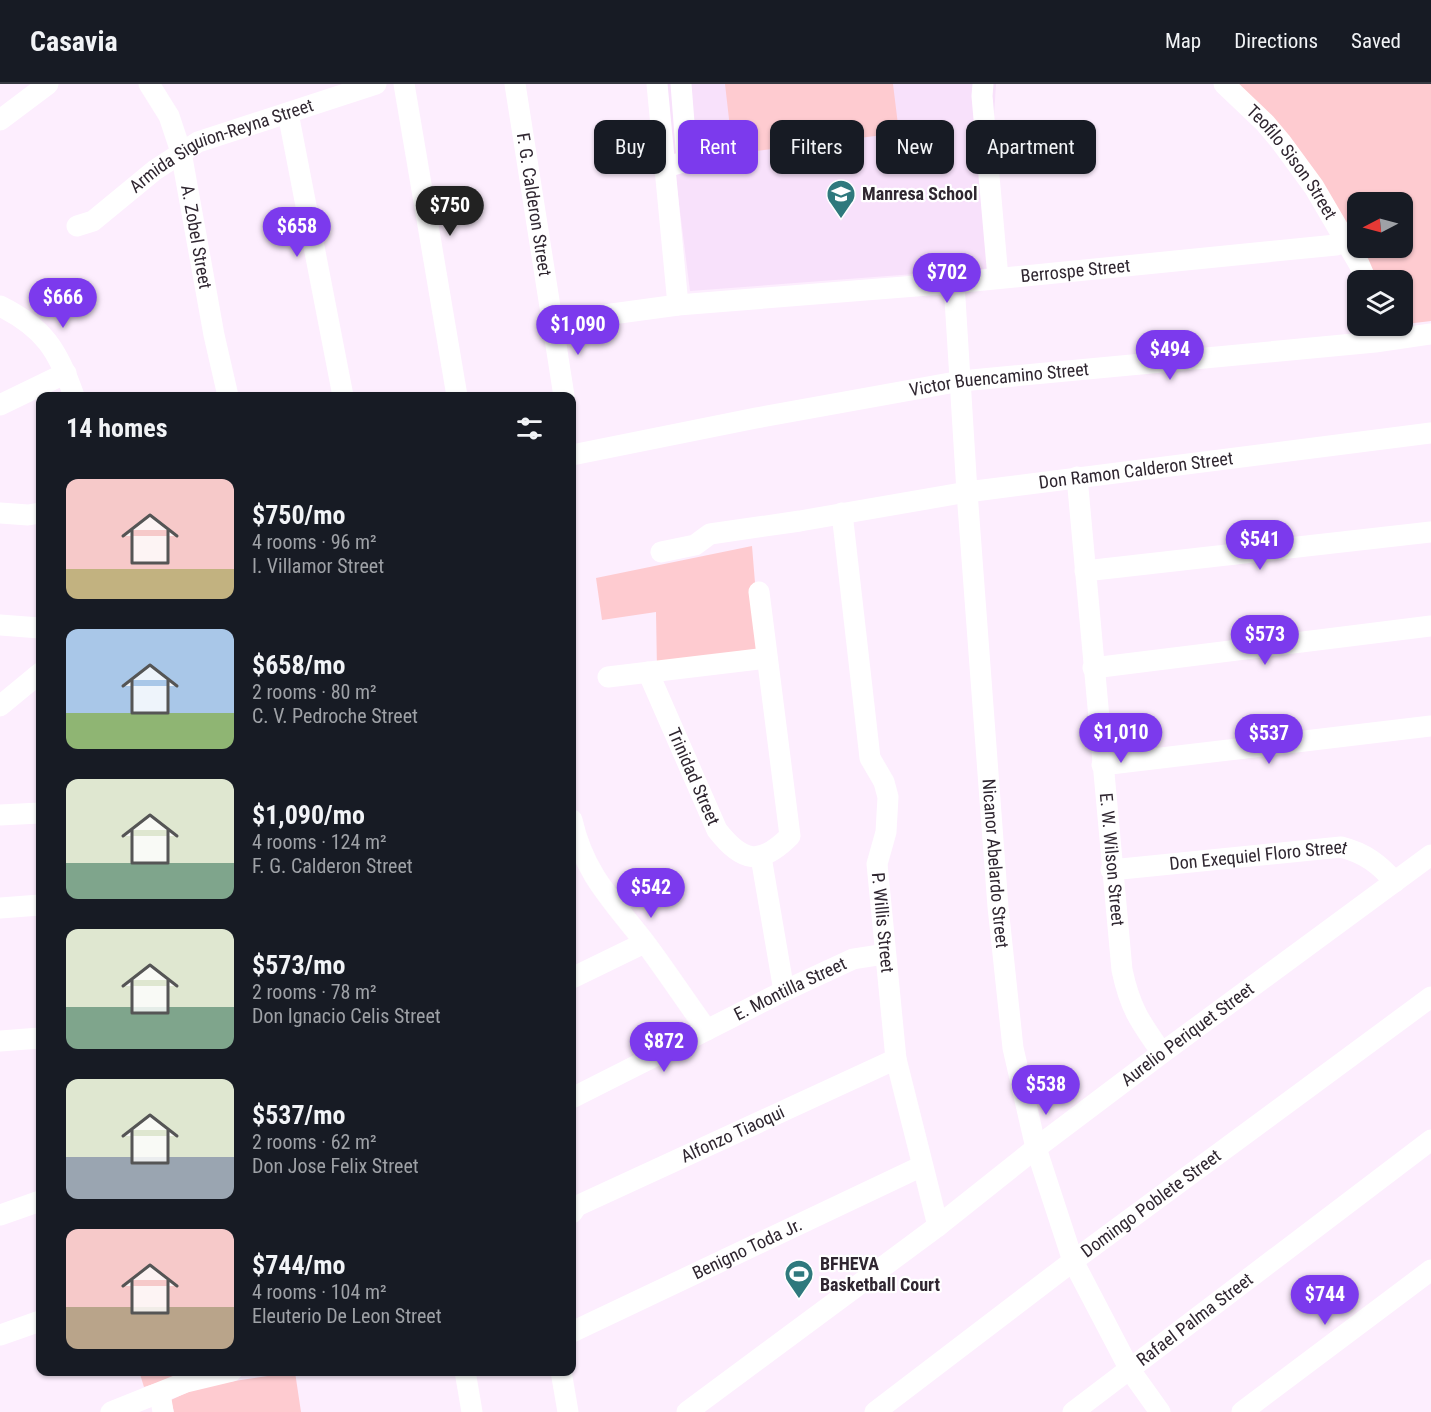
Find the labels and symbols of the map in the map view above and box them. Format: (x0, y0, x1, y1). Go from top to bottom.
street label: Armida Siguion-Reyna Street (125, 94, 316, 197)
street label: Teofilo Sison Street (1242, 100, 1342, 223)
street label: F. G. Calderon Street (513, 131, 556, 278)
school or university icon: Manresa School (825, 178, 857, 220)
street label: A. Zobel Street (177, 183, 216, 291)
place label: Manresa School (862, 183, 978, 204)
pin: $750 (414, 186, 486, 237)
north arrow (1347, 192, 1413, 258)
pin: $658 (261, 207, 333, 258)
pin: $702 (911, 253, 983, 304)
street label: Berrospe Street (1020, 255, 1131, 286)
pin: $666 (27, 278, 99, 329)
pin: $1,090 (529, 305, 627, 356)
pin: $494 (1134, 330, 1206, 381)
street label: Victor Buencamino Street (907, 358, 1090, 400)
street label: Don Ramon Calderon Street (1037, 447, 1234, 493)
pin: $541 (1224, 520, 1296, 571)
pin: $573 (1229, 615, 1301, 666)
pin: $1,010 (1072, 713, 1170, 764)
pin: $537 (1233, 714, 1305, 765)
street label: Trinidad Street (664, 724, 725, 828)
street label: Nicanor Abelardo Street (978, 778, 1013, 949)
street label: E. W. Wilson Street (1096, 792, 1129, 927)
street label: Don Exequiel Floro Street (1168, 836, 1350, 874)
pin: $542 (615, 868, 687, 919)
street label: P. Willis Street (868, 871, 899, 974)
street label: E. Montilla Street (730, 953, 849, 1024)
street label: Aurelio Periquet Street (1117, 978, 1258, 1090)
pin: $872 (628, 1022, 700, 1073)
pin: $538 (1010, 1065, 1082, 1116)
street label: Alfonzo Tiaoqui (677, 1101, 788, 1167)
street label: Domingo Poblete Street (1077, 1145, 1225, 1261)
street label: Benigno Toda Jr. (689, 1213, 805, 1283)
place label: BFHEVA Basketball Court (820, 1253, 940, 1295)
sports icon: BFHEVA Basketball Court (783, 1258, 815, 1300)
street label: Rafael Palma Street (1132, 1268, 1257, 1370)
pin: $744 (1289, 1275, 1361, 1326)

